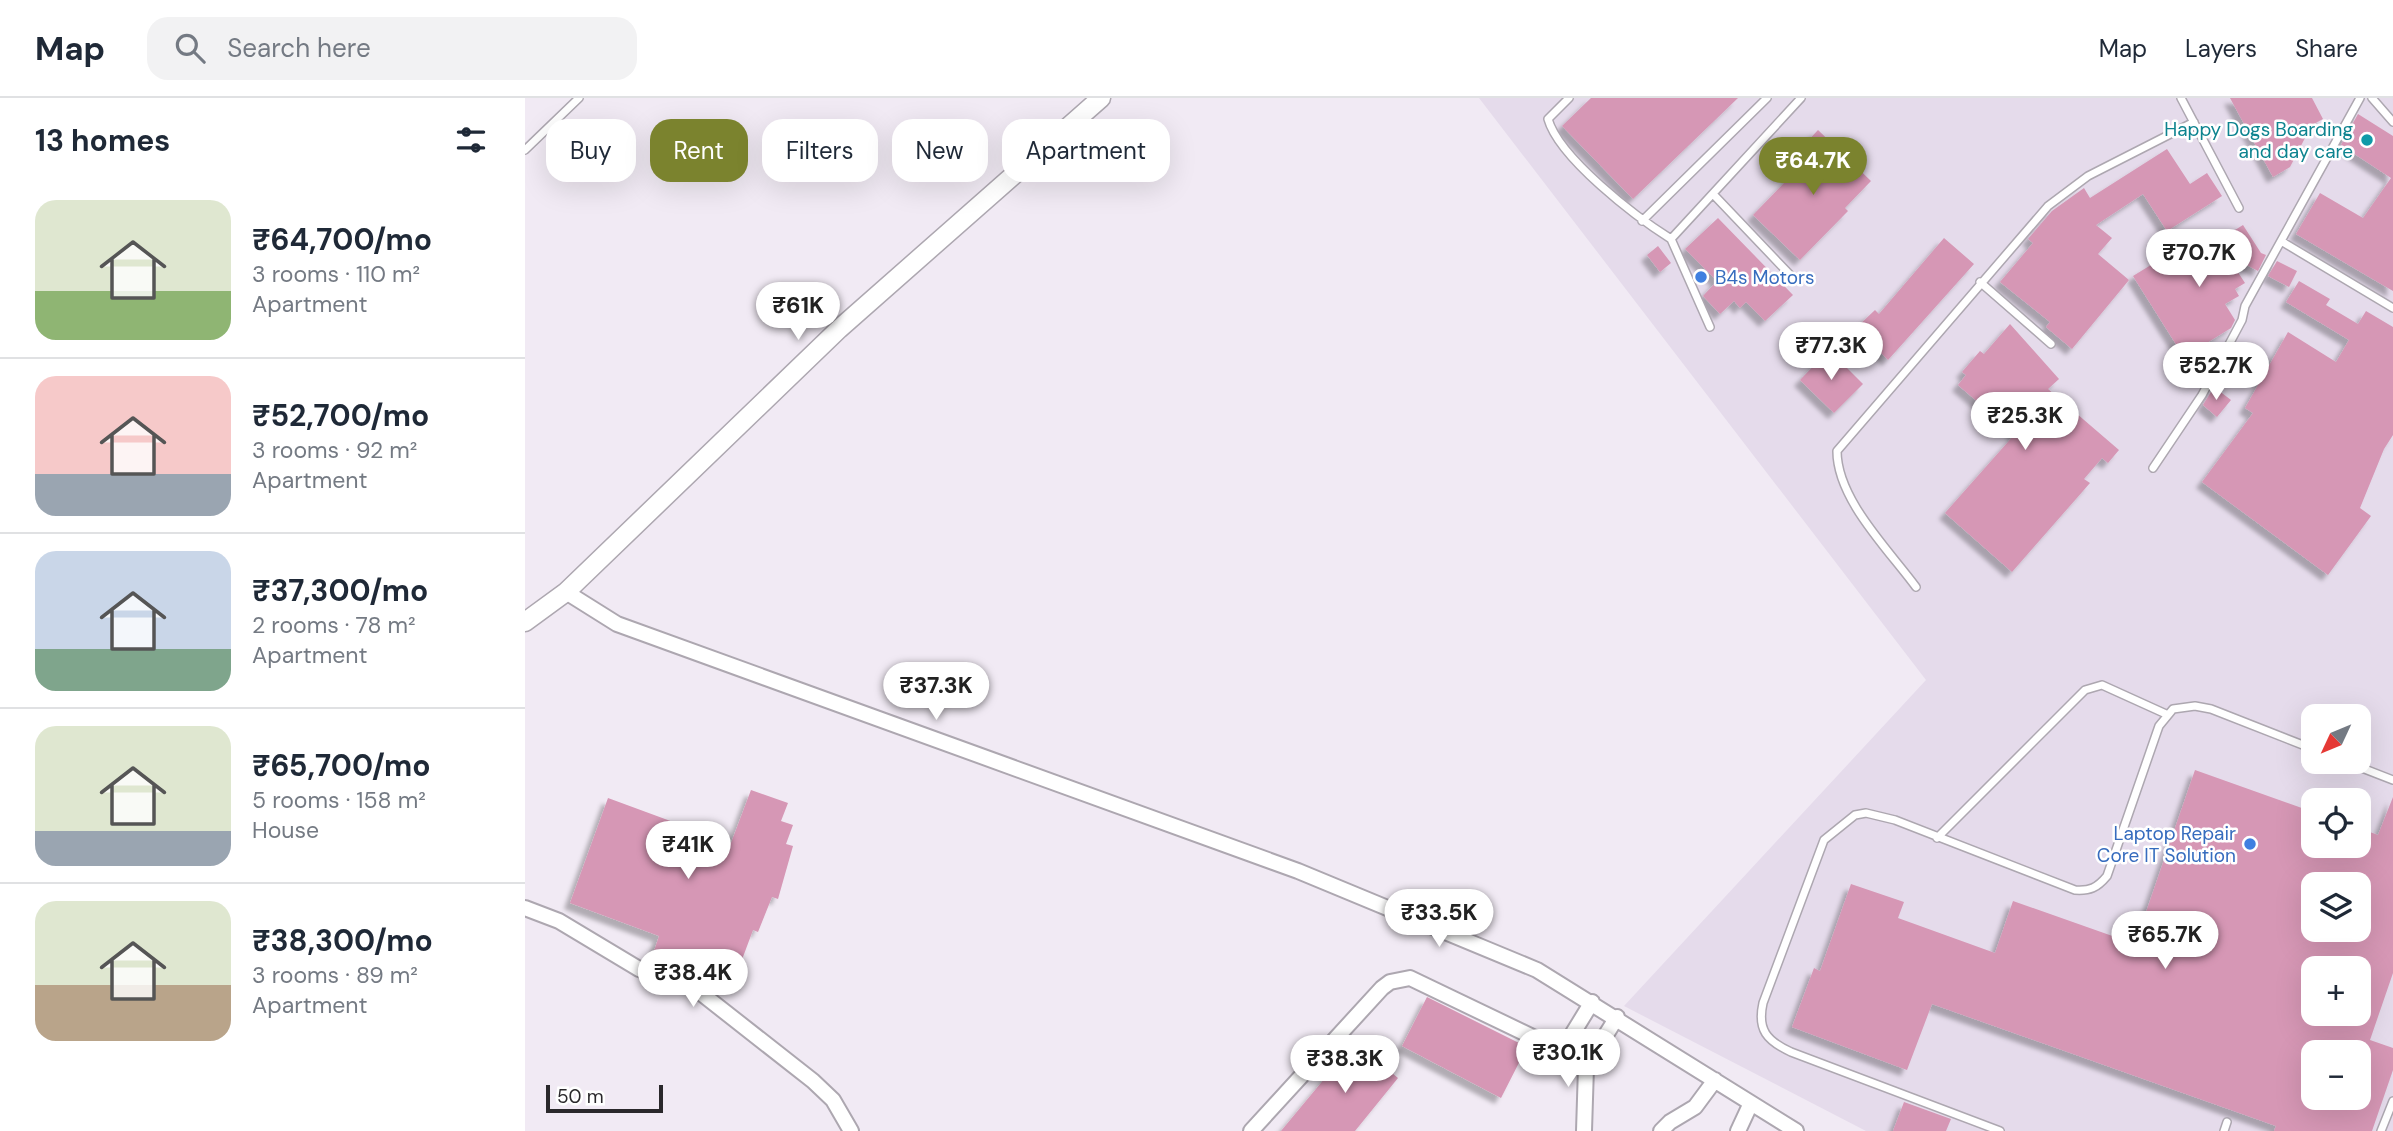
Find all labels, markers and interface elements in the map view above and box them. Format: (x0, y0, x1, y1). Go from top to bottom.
search box (147, 17, 637, 80)
text: Map (35, 27, 105, 70)
icon: search (171, 29, 209, 67)
text: Search here (227, 31, 371, 65)
text: Map (2099, 33, 2147, 64)
text: Layers (2185, 33, 2257, 64)
text: Share (2295, 33, 2358, 64)
place label: Happy Dogs Boarding and day care (2164, 117, 2353, 164)
chip: Buy (546, 119, 636, 182)
chip: Rent (650, 119, 748, 182)
chip: Filters (762, 119, 878, 182)
chip: New (892, 119, 988, 182)
chip: Apartment (1002, 119, 1170, 182)
text: 13 homes (35, 121, 170, 160)
icon: filters (452, 121, 490, 159)
marker: Happy Dogs Boarding and day care (2359, 132, 2375, 148)
pin: ₹64.7K (1756, 138, 1870, 197)
text: ₹64.7K (1775, 145, 1851, 175)
text: ₹64,700/mo (252, 220, 432, 259)
icon: home (91, 228, 175, 312)
pin: ₹70.7K (2142, 230, 2256, 289)
text: ₹70.7K (2162, 237, 2236, 267)
text: 3 rooms · 110 m² (252, 259, 420, 289)
place label: B4s Motors (1715, 265, 1814, 290)
marker: B4s Motors (1693, 269, 1709, 285)
pin: ₹61K (757, 282, 839, 342)
text: Apartment (252, 289, 367, 319)
text: ₹61K (772, 290, 824, 320)
pin: ₹77.3K (1774, 322, 1888, 382)
text: ₹77.3K (1795, 330, 1867, 360)
pin: ₹52.7K (2159, 342, 2273, 402)
text: ₹52.7K (2179, 350, 2253, 380)
pin: ₹25.3K (1968, 392, 2082, 452)
text: ₹52,700/mo (252, 396, 429, 435)
text: ₹25.3K (1987, 400, 2063, 430)
icon: home (91, 404, 175, 488)
text: 3 rooms · 92 m² (252, 435, 417, 465)
text: Apartment (252, 465, 367, 495)
text: ₹37,300/mo (252, 571, 428, 610)
icon: home (91, 579, 175, 663)
text: 2 rooms · 78 m² (252, 610, 416, 640)
text: Apartment (252, 640, 367, 670)
pin: ₹37.3K (879, 662, 993, 722)
text: ₹37.3K (899, 670, 973, 700)
north arrow (2301, 704, 2371, 774)
map controls (2301, 704, 2371, 1110)
text: ₹65,700/mo (252, 746, 431, 785)
icon: home (91, 754, 175, 838)
text: 5 rooms · 158 m² (252, 785, 426, 815)
button: locate (2301, 788, 2371, 858)
text: House (252, 815, 319, 845)
place label: Laptop Repair Core IT Solution (2097, 821, 2236, 868)
pin: ₹41K (647, 822, 729, 881)
text: ₹41K (662, 829, 714, 859)
marker: Laptop Repair Core IT Solution (2242, 836, 2258, 852)
button: layers (2301, 872, 2371, 942)
pin: ₹33.5K (1382, 890, 1496, 949)
text: ₹33.5K (1400, 897, 1478, 927)
pin: ₹65.7K (2108, 912, 2222, 971)
text: ₹65.7K (2127, 919, 2203, 949)
text: ₹38,300/mo (252, 921, 433, 960)
icon: home (91, 929, 175, 1013)
pin: ₹38.4K (636, 950, 750, 1009)
button: + (2301, 956, 2371, 1026)
text: ₹38.4K (654, 957, 732, 987)
text: 3 rooms · 89 m² (252, 960, 418, 990)
text: Apartment (252, 990, 367, 1020)
pin: ₹30.1K (1511, 1030, 1625, 1089)
pin: ₹38.3K (1288, 1035, 1402, 1095)
text: ₹30.1K (1532, 1037, 1604, 1067)
button: − (2301, 1040, 2371, 1110)
text: ₹38.3K (1306, 1043, 1384, 1073)
scale bar (546, 1082, 663, 1114)
text: 50 m (557, 1084, 604, 1109)

